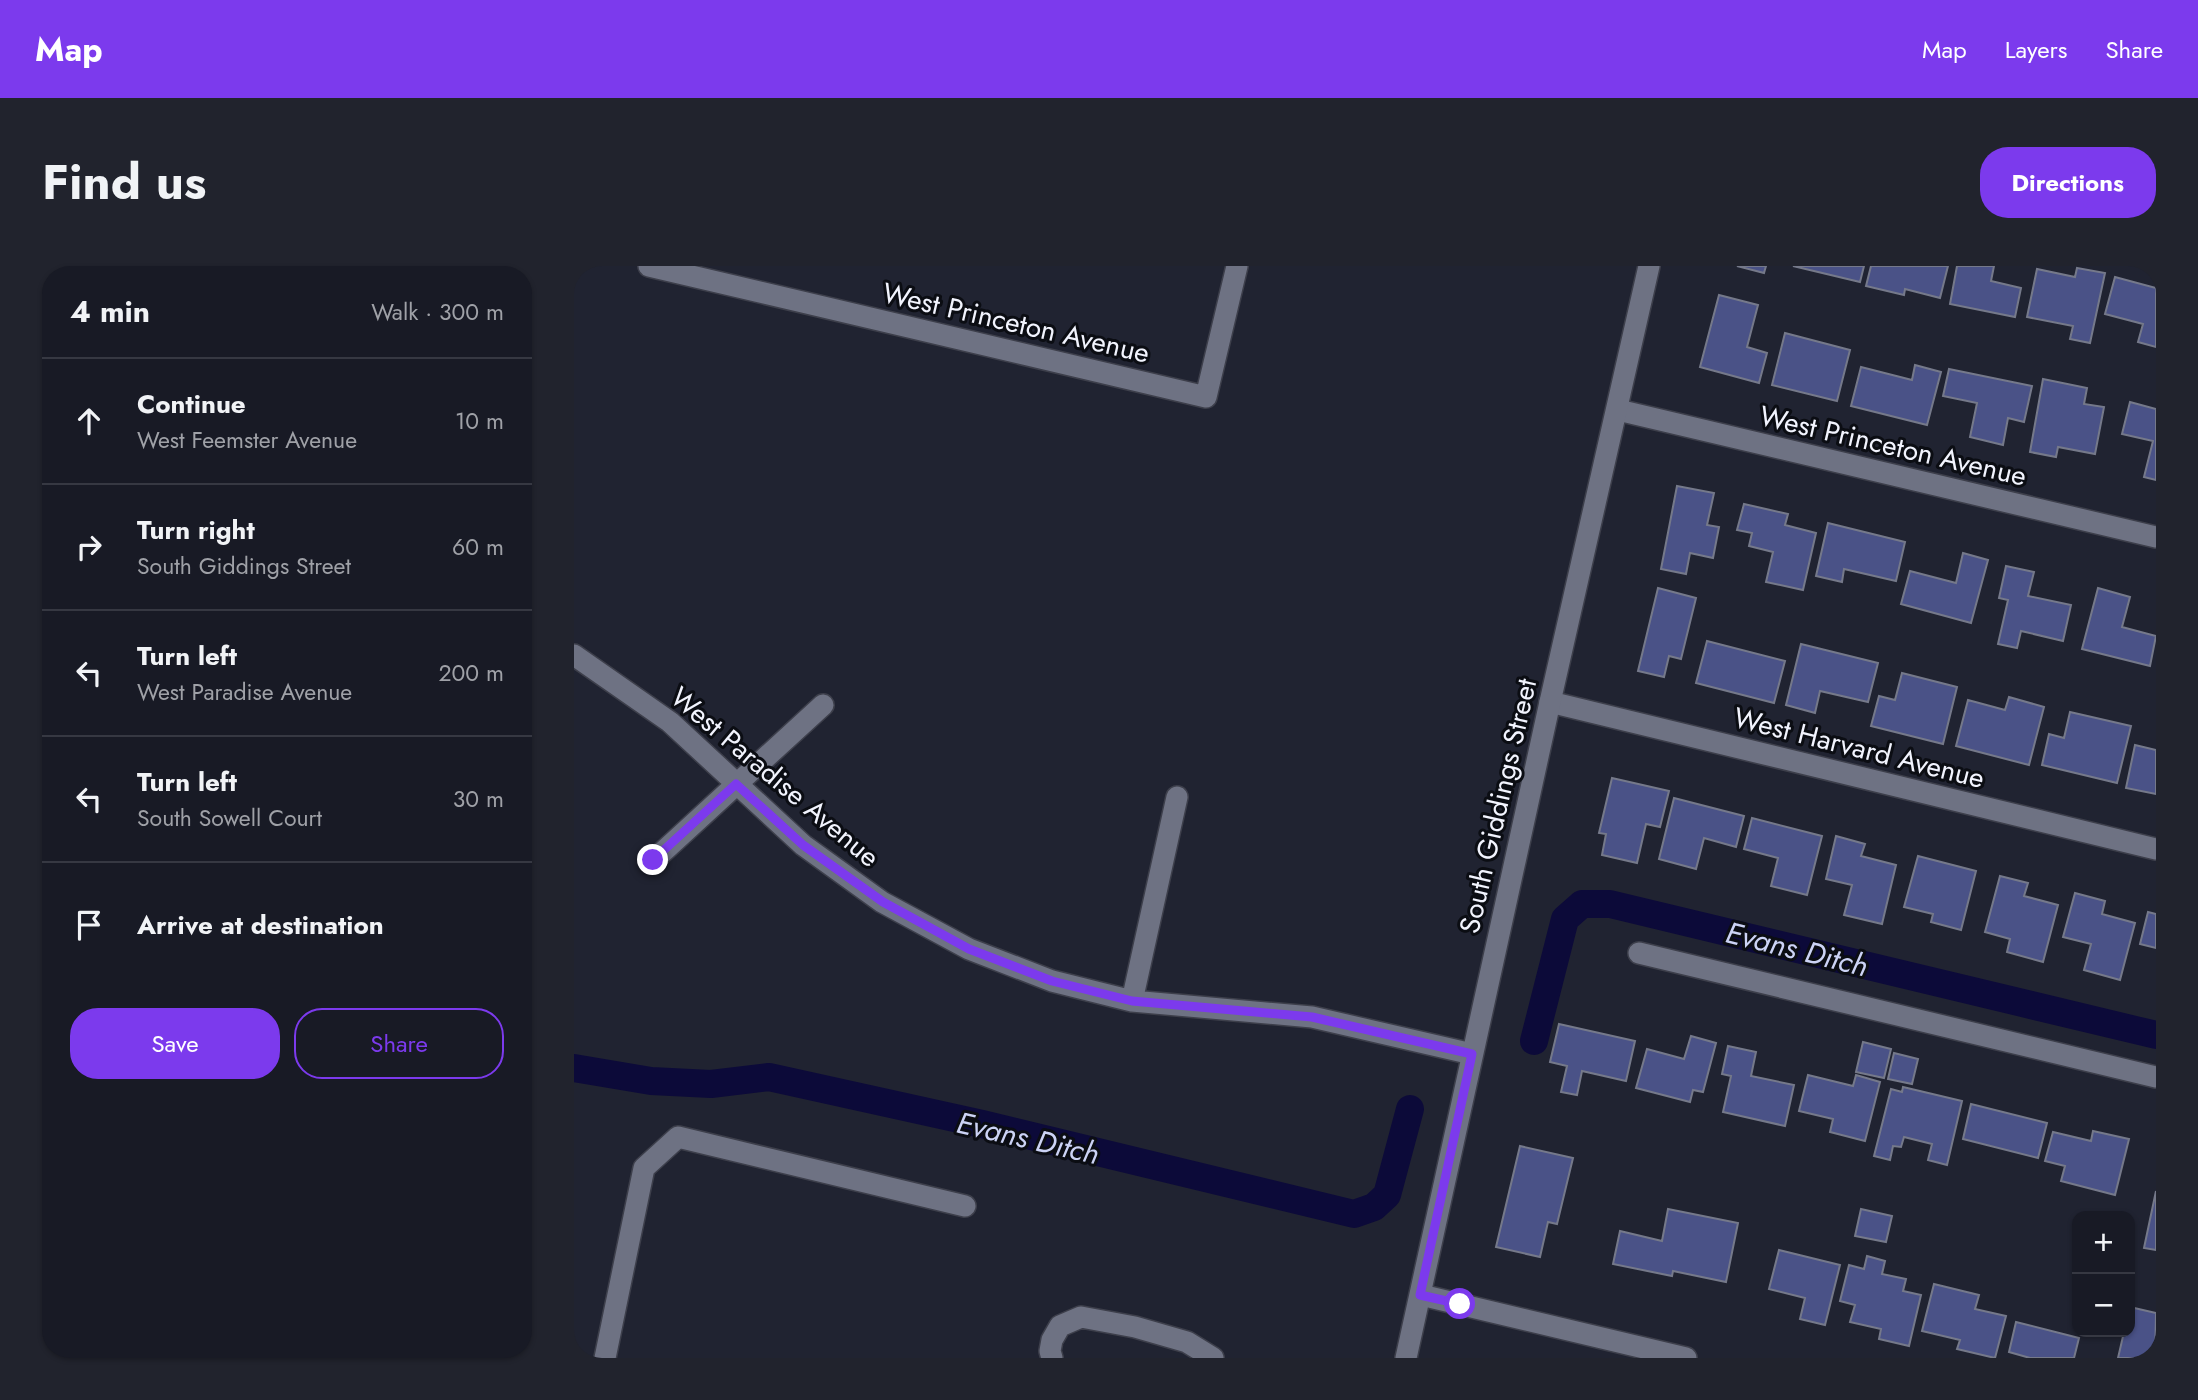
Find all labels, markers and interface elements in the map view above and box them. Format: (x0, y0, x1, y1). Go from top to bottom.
text: Map (35, 26, 103, 73)
text: Map (1922, 32, 1967, 67)
text: Layers (2005, 32, 2067, 67)
text: Share (2105, 32, 2163, 67)
text: Find us (42, 147, 206, 217)
button: Directions (1980, 147, 2156, 218)
street label: West Princeton Avenue (878, 272, 1154, 374)
text: 4 min (70, 290, 150, 333)
text: Walk · 300 m (371, 295, 504, 329)
text: Continue (137, 385, 246, 423)
street label: West Princeton Avenue (1755, 395, 2031, 497)
icon: ahead (70, 402, 108, 440)
text: 10 m (455, 404, 504, 438)
text: West Feemster Avenue (137, 423, 357, 457)
text: Turn right (137, 511, 255, 549)
icon: right (70, 528, 108, 566)
text: 60 m (452, 530, 504, 564)
text: South Giddings Street (137, 549, 351, 583)
text: Turn left (137, 637, 237, 675)
icon: left (70, 654, 108, 692)
text: 200 m (438, 656, 504, 690)
street label: South Giddings Street (1449, 674, 1547, 938)
text: West Paradise Avenue (137, 675, 352, 709)
street label: West Paradise Avenue (662, 677, 888, 877)
street label: West Harvard Avenue (1729, 697, 1989, 799)
text: Turn left (137, 763, 237, 801)
icon: left (70, 780, 108, 818)
text: 30 m (453, 782, 504, 816)
text: South Sowell Court (137, 801, 322, 835)
route end (637, 844, 668, 875)
icon: arrive (70, 906, 108, 944)
text: Arrive at destination (137, 906, 384, 944)
water label: Evans Ditch (1721, 911, 1873, 987)
button: Save (70, 1008, 280, 1079)
button: Share (294, 1008, 504, 1079)
water label: Evans Ditch (953, 1101, 1103, 1175)
map controls (2072, 1211, 2135, 1337)
button: + (2072, 1211, 2135, 1274)
button: − (2072, 1274, 2135, 1337)
route start (1444, 1288, 1475, 1319)

